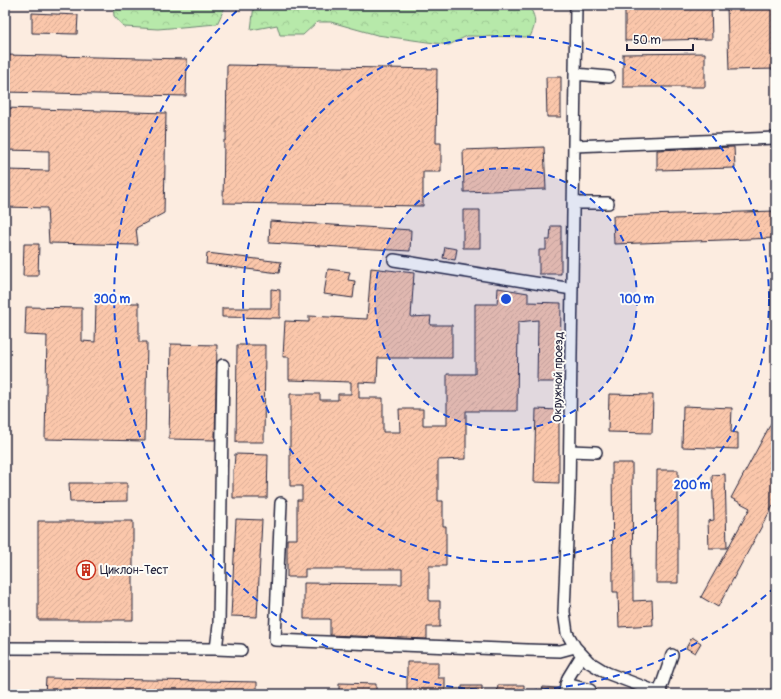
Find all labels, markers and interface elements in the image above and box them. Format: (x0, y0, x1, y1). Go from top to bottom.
scale bar (627, 26, 693, 52)
text: 50 m (633, 33, 661, 48)
text: 300 m (94, 292, 131, 307)
centre of rings (499, 292, 513, 306)
text: 100 m (620, 292, 655, 307)
street label: Окружной проезд (550, 331, 567, 422)
text: 200 m (674, 478, 711, 493)
building icon: Циклон-Тест (75, 559, 97, 581)
place label: Циклон-Тест (100, 563, 168, 578)

